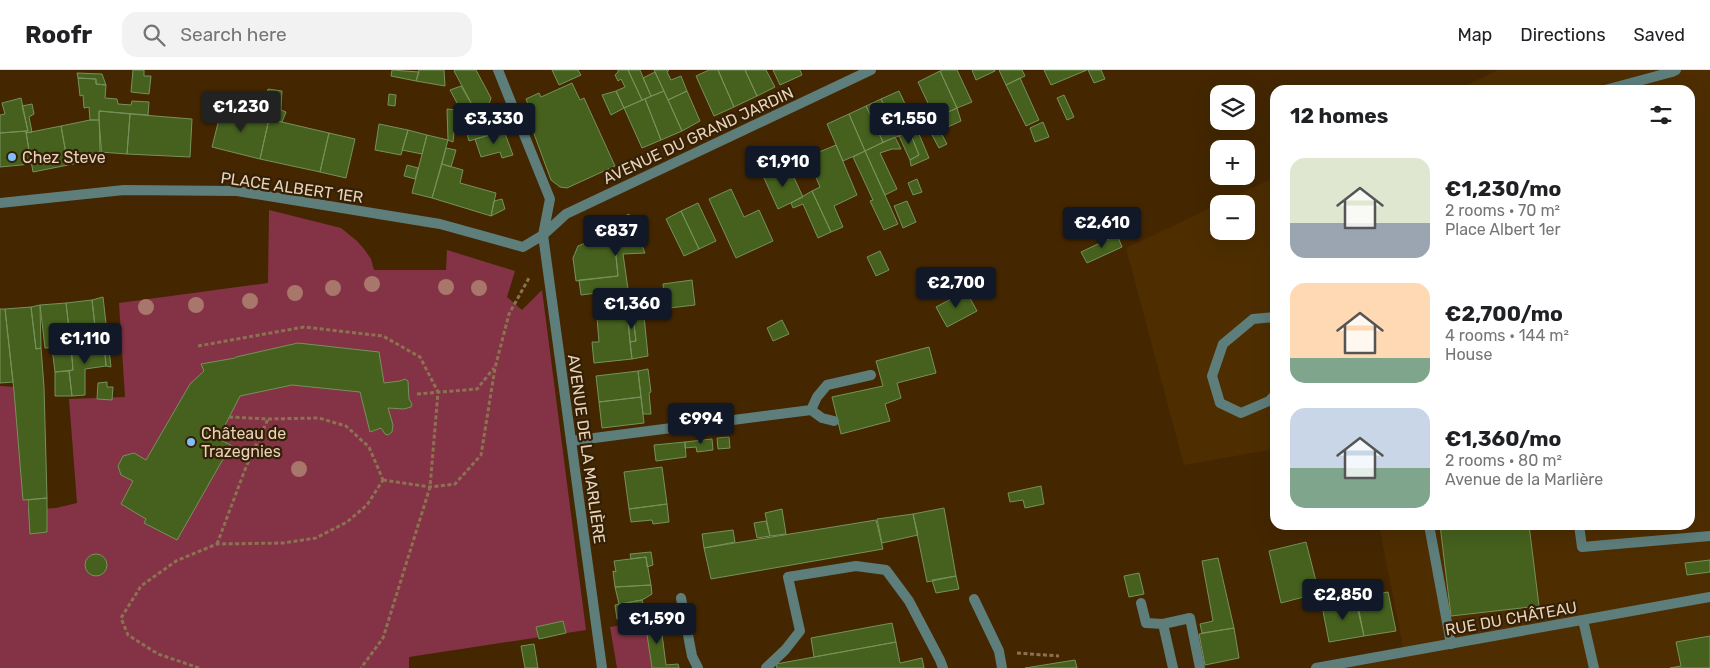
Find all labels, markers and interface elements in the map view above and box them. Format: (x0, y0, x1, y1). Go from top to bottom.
search box (122, 12, 472, 57)
text: Roofr (25, 21, 92, 49)
icon: search (140, 21, 168, 49)
text: Search here (180, 23, 287, 46)
text: Map (1457, 24, 1492, 46)
text: Directions (1520, 24, 1606, 46)
text: Saved (1634, 24, 1685, 46)
street label: AVENUE DU GRAND JARDIN (600, 83, 796, 188)
map controls (1210, 85, 1255, 240)
button: layers (1210, 85, 1255, 130)
pin: €1,230 (200, 90, 282, 133)
text: €1,230 (213, 97, 269, 116)
icon: filters (1647, 101, 1675, 129)
pin: €3,330 (453, 102, 535, 145)
pin: €1,550 (868, 102, 950, 145)
text: 12 homes (1290, 103, 1388, 128)
text: €3,330 (464, 109, 524, 128)
text: €1,550 (881, 109, 937, 128)
button: + (1210, 140, 1255, 185)
pin: €1,910 (742, 146, 824, 188)
place label: Chez Steve (22, 148, 106, 167)
marker: Chez Steve (6, 151, 18, 163)
text: €1,910 (756, 152, 810, 171)
street label: PLACE ALBERT 1ER (219, 168, 365, 207)
text: €1,230/mo (1445, 176, 1561, 201)
icon: home (1330, 178, 1390, 238)
button: − (1210, 195, 1255, 240)
text: 2 rooms · 70 m² (1445, 201, 1560, 220)
pin: €2,610 (1061, 206, 1143, 249)
text: €2,610 (1074, 213, 1130, 232)
pin: €837 (586, 214, 646, 257)
text: Place Albert 1er (1445, 220, 1561, 239)
text: €837 (594, 221, 638, 240)
pin: €2,700 (915, 266, 997, 309)
text: €2,700 (927, 273, 985, 292)
pin: €1,360 (591, 288, 673, 330)
text: €1,360 (604, 294, 660, 313)
text: €2,700/mo (1445, 301, 1563, 326)
icon: home (1330, 303, 1390, 363)
pin: €1,110 (44, 322, 126, 365)
text: 4 rooms · 144 m² (1445, 326, 1569, 345)
text: €1,110 (60, 329, 110, 348)
text: House (1445, 345, 1492, 364)
street label: AVENUE DE LA MARLIÈRE (564, 353, 609, 545)
pin: €994 (671, 402, 731, 445)
text: €994 (679, 409, 723, 428)
place label: Château de Trazegnies (201, 424, 286, 461)
text: €1,360/mo (1445, 426, 1561, 451)
icon: home (1330, 428, 1390, 488)
marker: Château de Trazegnies (185, 436, 197, 448)
text: 2 rooms · 80 m² (1445, 451, 1562, 470)
text: Avenue de la Marlière (1445, 470, 1603, 489)
pin: €2,850 (1302, 578, 1384, 621)
text: €2,850 (1313, 585, 1373, 604)
street label: RUE DU CHÂTEAU (1444, 598, 1579, 639)
pin: €1,590 (616, 602, 698, 645)
text: €1,590 (629, 609, 685, 628)

